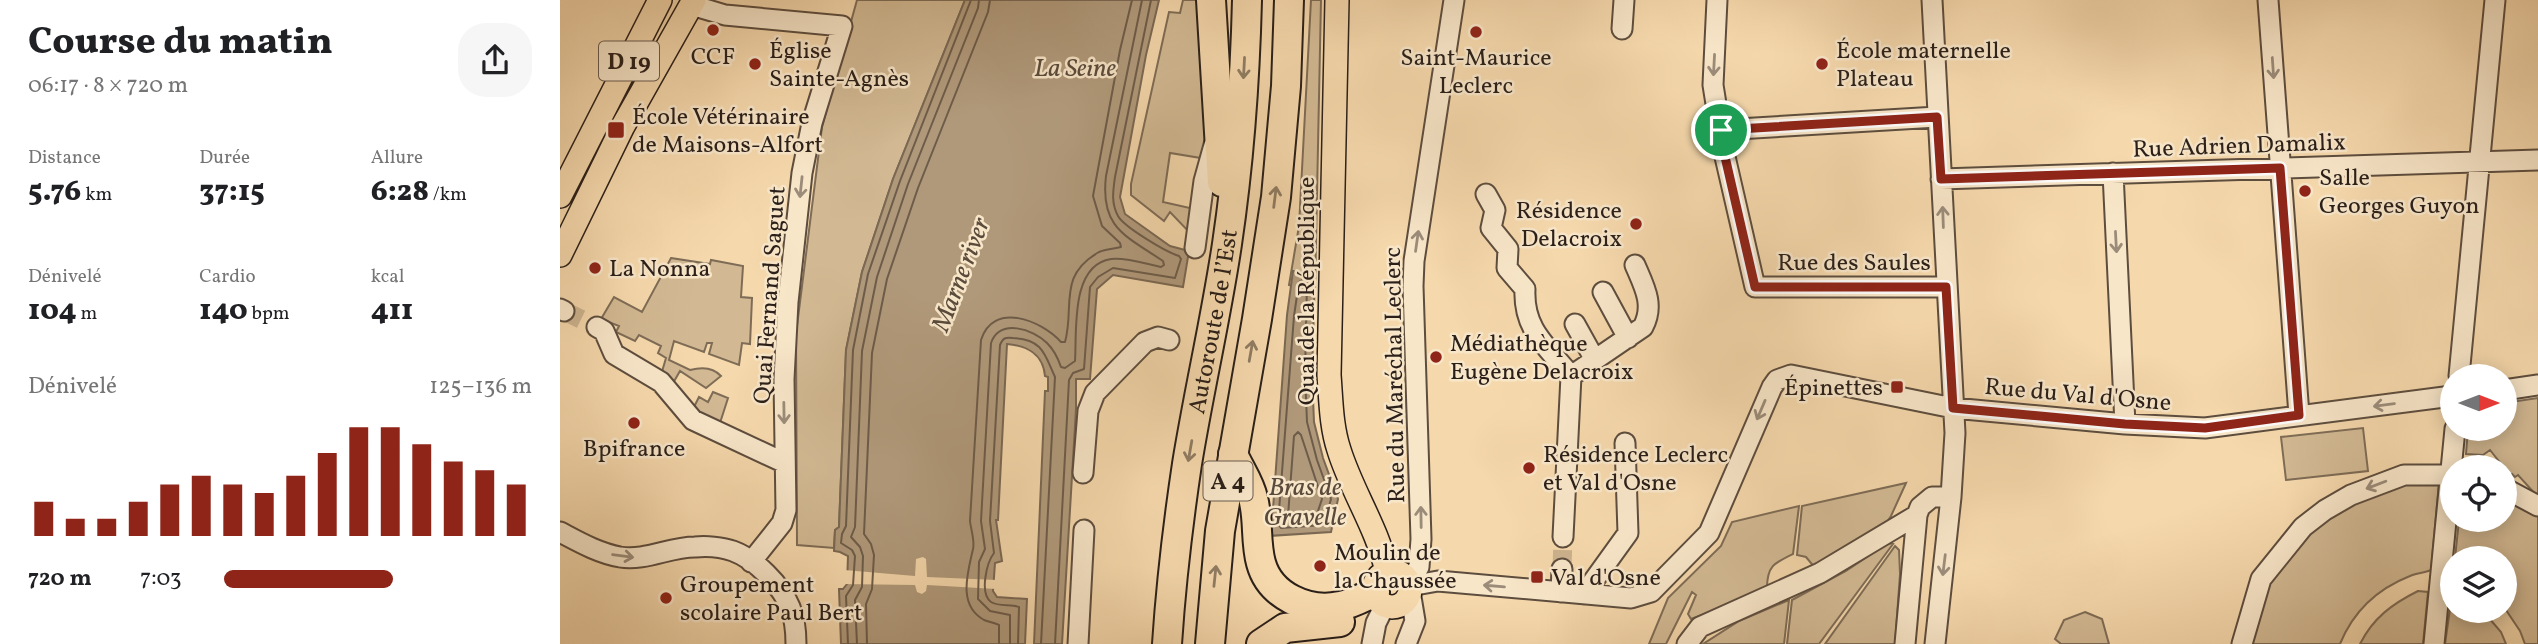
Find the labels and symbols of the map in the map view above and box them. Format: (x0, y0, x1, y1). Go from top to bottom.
marker: CCF (705, 22, 721, 38)
marker: Saint-Maurice Leclerc (1468, 24, 1484, 40)
place label: Église Sainte-Agnès (769, 35, 909, 97)
place label: École maternelle Plateau (1836, 35, 2011, 97)
road number: D 19 (599, 41, 659, 80)
place label: CCF (691, 41, 735, 75)
place label: Saint-Maurice Leclerc (1400, 42, 1552, 104)
water label: La Seine (1034, 51, 1116, 87)
one-way arrow (1707, 54, 1720, 77)
marker: Église Sainte-Agnès (747, 56, 763, 72)
one-way arrow (1238, 56, 1251, 79)
marker: École maternelle Plateau (1814, 56, 1830, 72)
one-way arrow (2267, 56, 2280, 79)
pin (1691, 100, 1751, 160)
place label: École Vétérinaire de Maisons-Alfort (632, 101, 823, 163)
marker: École Vétérinaire de Maisons-Alfort (606, 120, 626, 140)
street label: Rue Adrien Damalix (2132, 126, 2346, 168)
place label: Salle Georges Guyon (2319, 162, 2480, 224)
one-way arrow (794, 175, 807, 197)
street label: Quai de la République (1291, 177, 1325, 405)
marker: Salle Georges Guyon (2297, 183, 2313, 199)
street label: Quai Fernand Saguet (746, 185, 796, 405)
one-way arrow (1269, 186, 1282, 208)
place label: Résidence Delacroix (1516, 195, 1622, 257)
one-way arrow (1936, 206, 1949, 229)
water label: Marne river (923, 212, 1000, 338)
marker: Résidence Delacroix (1628, 216, 1644, 232)
street label: Autoroute de l’Est (1181, 227, 1248, 417)
one-way arrow (1410, 230, 1423, 253)
one-way arrow (2110, 230, 2123, 253)
street label: Rue du Maréchal Leclerc (1377, 247, 1415, 503)
street label: Rue des Saules (1777, 247, 1931, 281)
place label: La Nonna (609, 253, 710, 287)
marker: La Nonna (587, 260, 603, 276)
place label: Médiathèque Eugène Delacroix (1450, 328, 1633, 390)
one-way arrow (1245, 341, 1259, 363)
marker: Médiathèque Eugène Delacroix (1428, 349, 1444, 365)
north arrow (2440, 364, 2516, 441)
street label: Rue du Val d'Osne (1983, 371, 2172, 421)
place label: Épinettes (1784, 372, 1883, 406)
marker: Épinettes (1889, 379, 1905, 395)
one-way arrow (2373, 398, 2396, 411)
one-way arrow (1754, 399, 1767, 421)
one-way arrow (778, 402, 791, 425)
marker: Bpifrance (626, 415, 642, 431)
place label: Bpifrance (583, 433, 685, 467)
one-way arrow (1182, 439, 1196, 462)
place label: Résidence Leclerc et Val d'Osne (1543, 439, 1728, 501)
marker: Résidence Leclerc et Val d'Osne (1521, 460, 1537, 476)
road number: A 4 (1204, 461, 1252, 500)
water label: Bras de Gravelle (1263, 470, 1347, 536)
one-way arrow (2366, 480, 2388, 493)
one-way arrow (1414, 506, 1427, 529)
place label: Moulin de la Chaussée (1334, 537, 1457, 599)
one-way arrow (611, 549, 634, 562)
one-way arrow (1937, 553, 1950, 576)
marker: Moulin de la Chaussée (1312, 558, 1328, 574)
place label: Val d'Osne (1551, 562, 1661, 596)
one-way arrow (1209, 565, 1222, 588)
place label: Groupement scolaire Paul Bert (680, 569, 862, 631)
marker: Val d'Osne (1529, 569, 1545, 585)
one-way arrow (1483, 579, 1506, 592)
marker: Groupement scolaire Paul Bert (658, 590, 674, 606)

